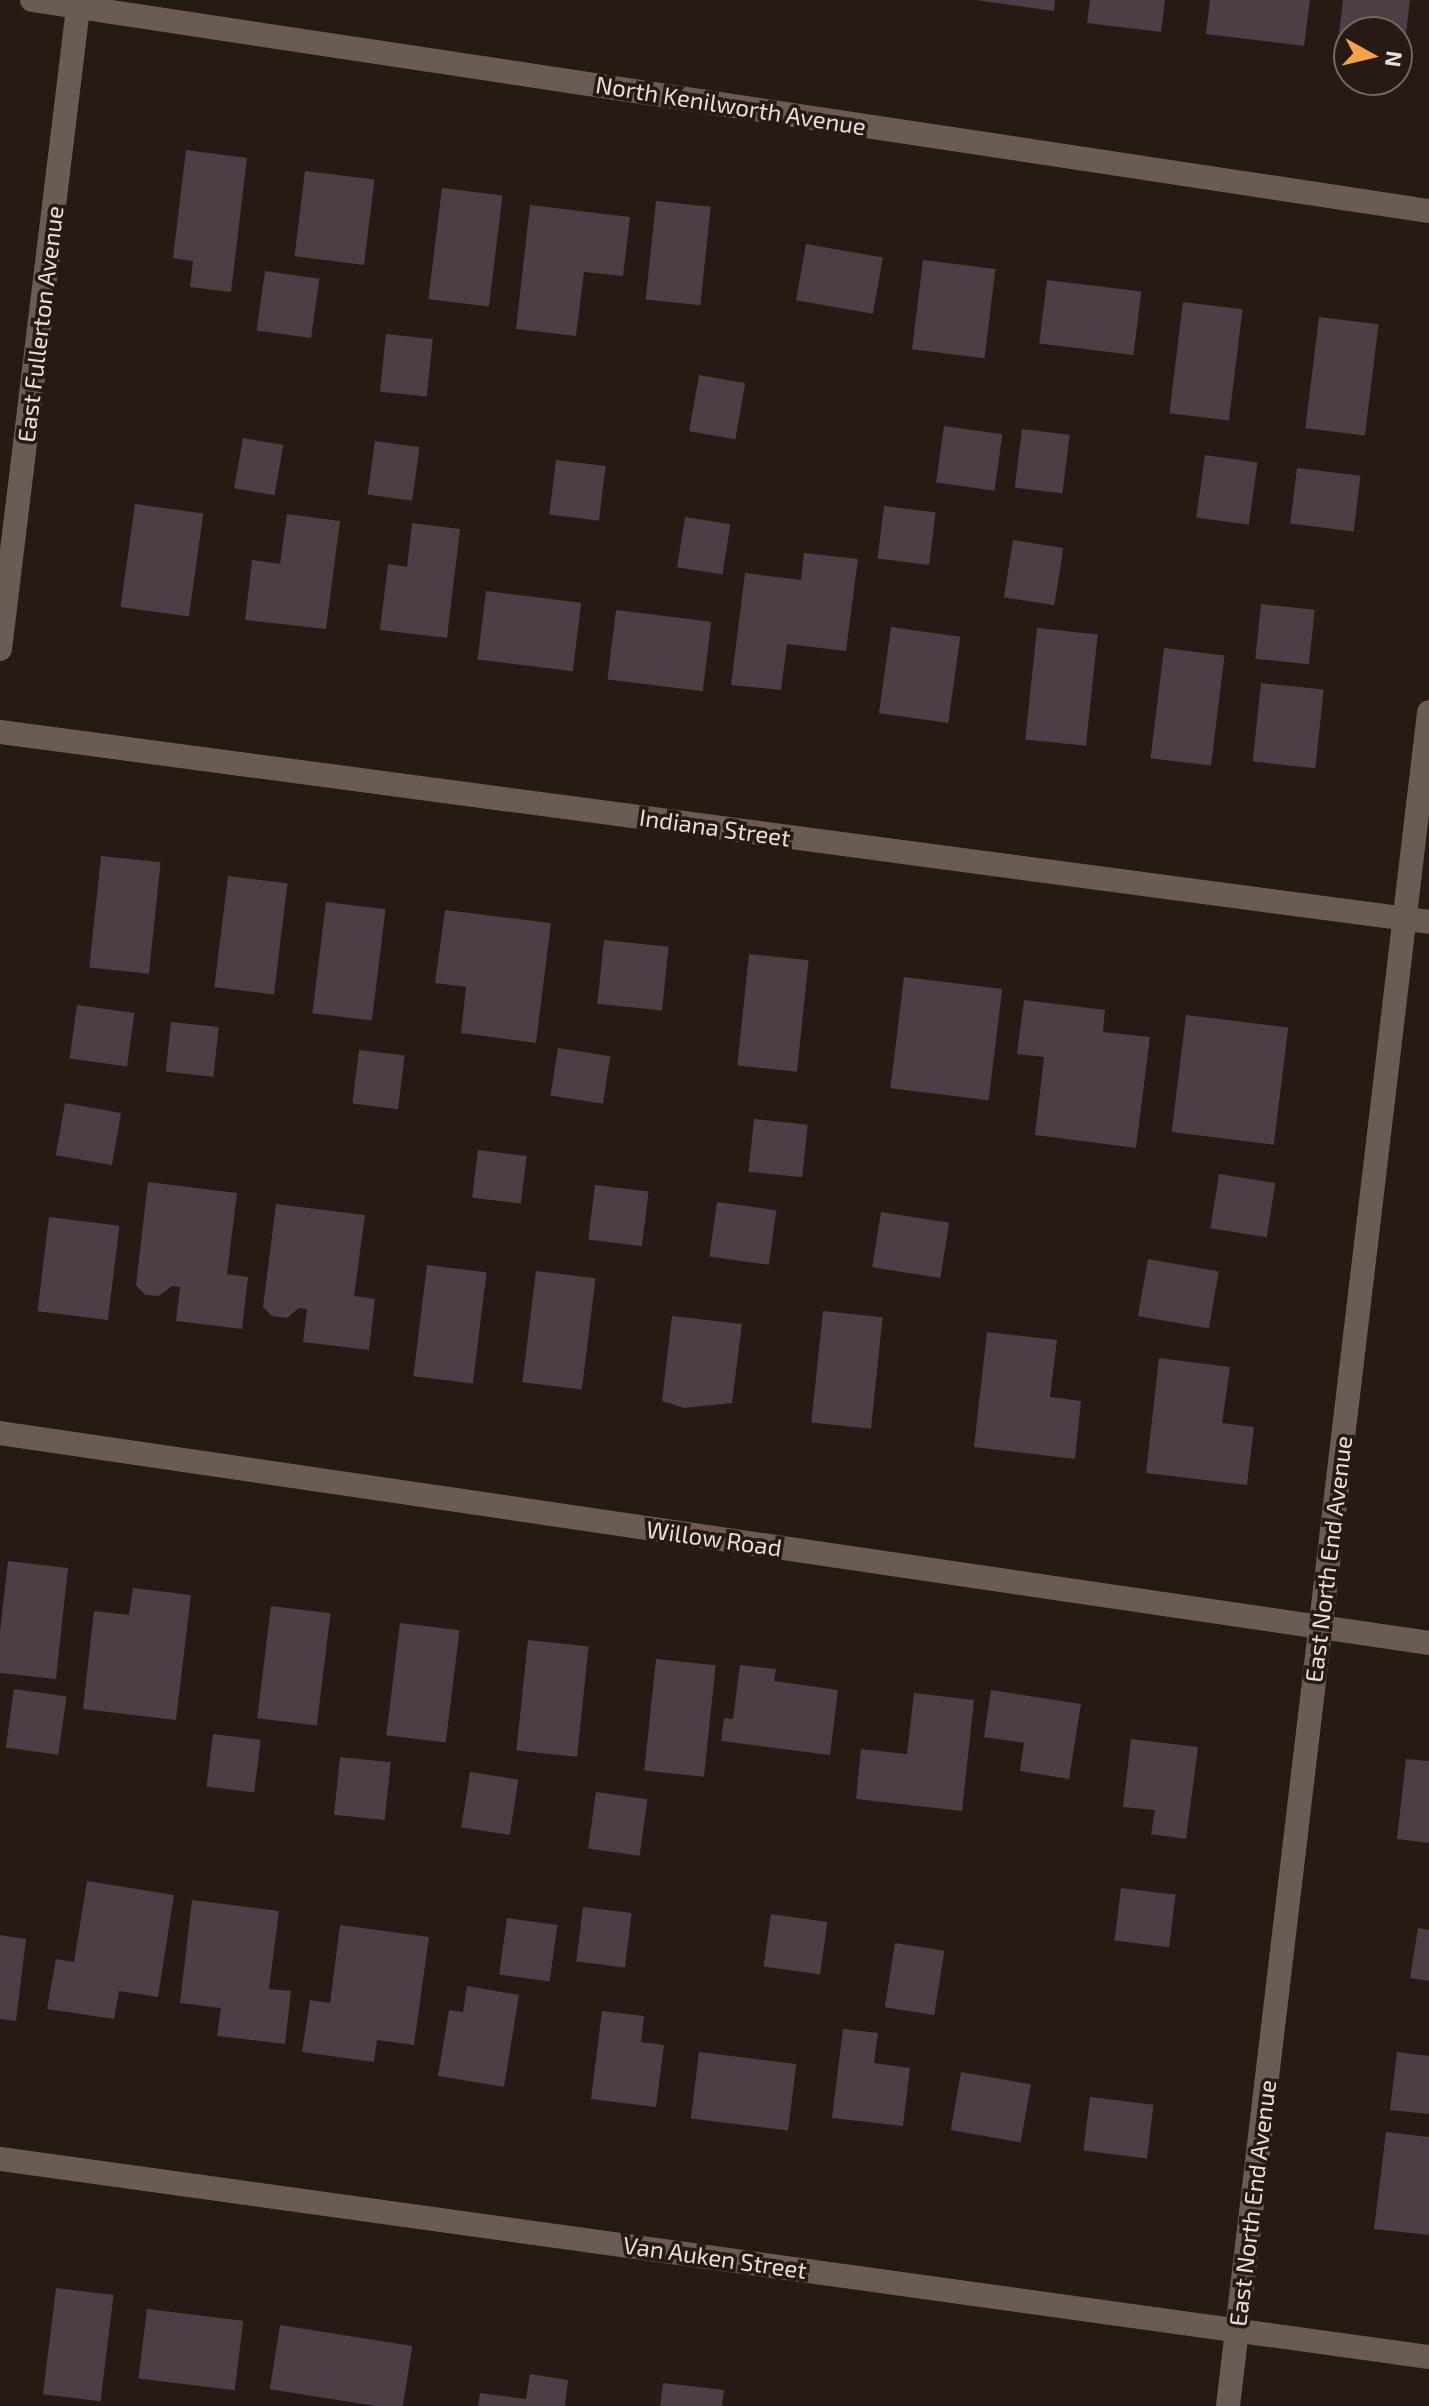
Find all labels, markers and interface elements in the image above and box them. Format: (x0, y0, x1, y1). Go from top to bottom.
north arrow (1333, 16, 1413, 96)
text: N (1381, 49, 1409, 69)
street label: North Kenilworth Avenue (593, 69, 869, 141)
street label: East Fullerton Avenue (11, 204, 69, 444)
street label: Indiana Street (638, 802, 792, 852)
street label: East North End Avenue (1299, 1434, 1357, 1684)
street label: Willow Road (644, 1514, 784, 1562)
street label: East North End Avenue (1223, 2078, 1281, 2328)
street label: Van Auken Street (621, 2230, 809, 2284)

